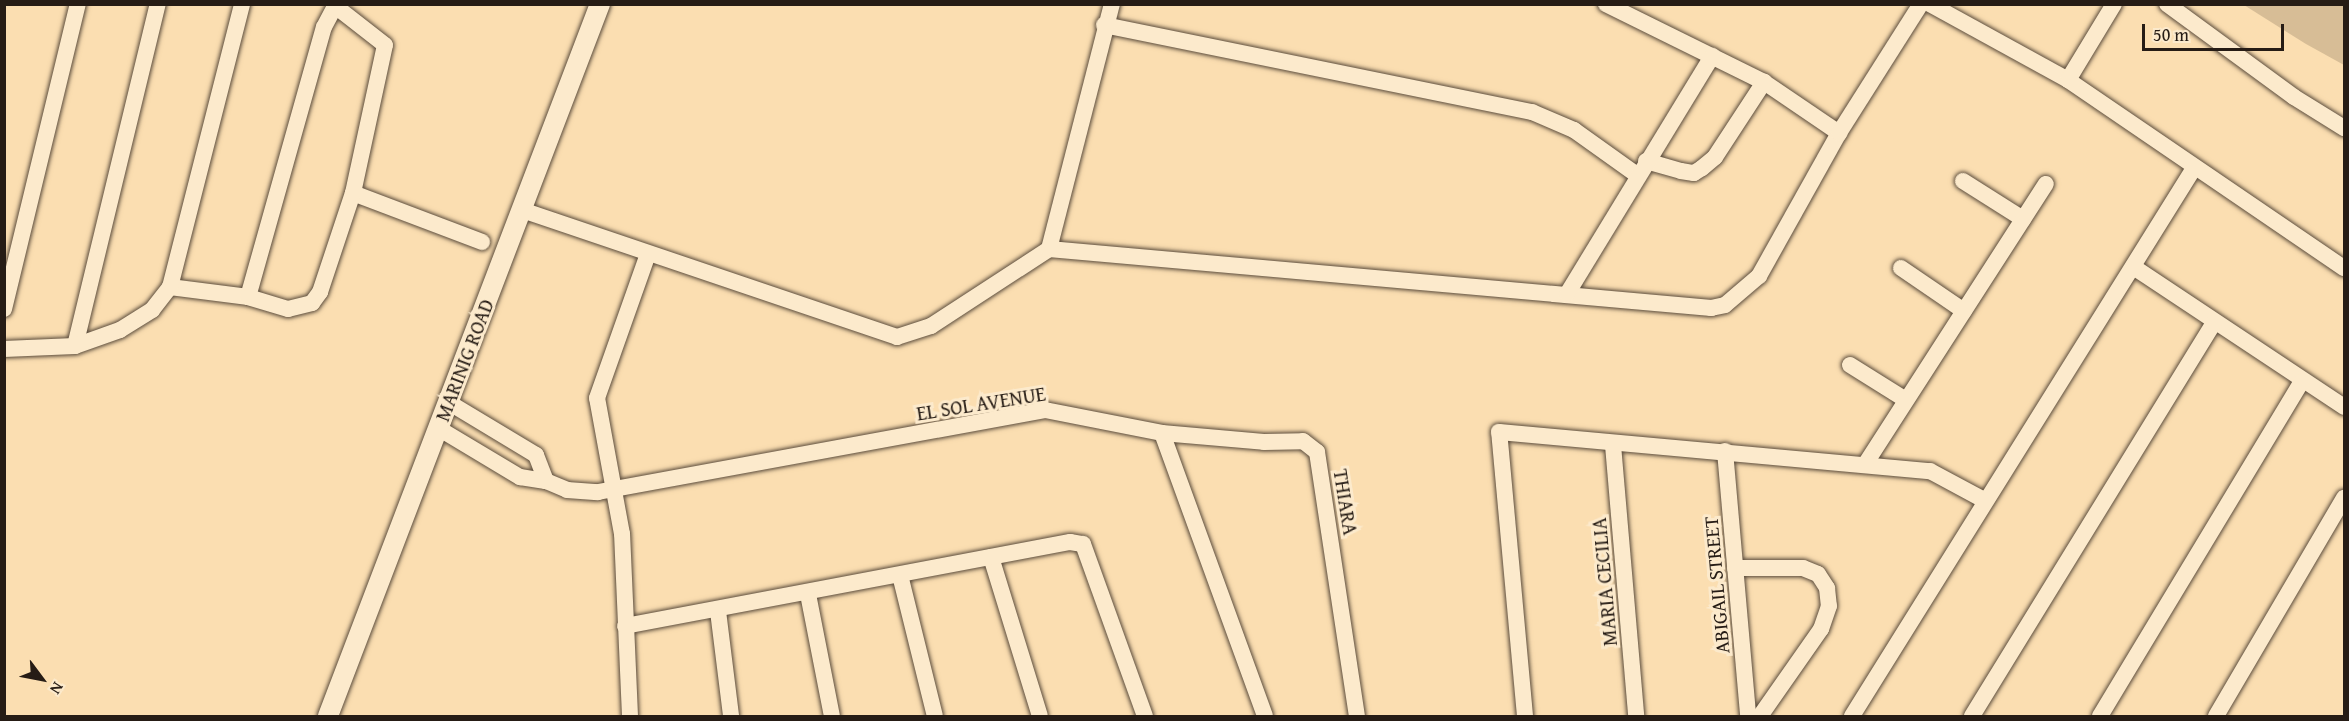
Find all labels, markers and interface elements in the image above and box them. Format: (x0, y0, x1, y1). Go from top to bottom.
scale bar (2145, 12, 2288, 50)
text: 50 m (2153, 21, 2189, 48)
street label: MARINIG ROAD (430, 295, 498, 425)
street label: EL SOL AVENUE (915, 381, 1047, 425)
street label: THIARA (1329, 467, 1363, 537)
street label: ABIGAIL STREET (1698, 515, 1734, 655)
street label: MARIA CECILIA (1586, 517, 1622, 647)
north arrow (12, 649, 72, 709)
text: N (44, 678, 70, 699)

